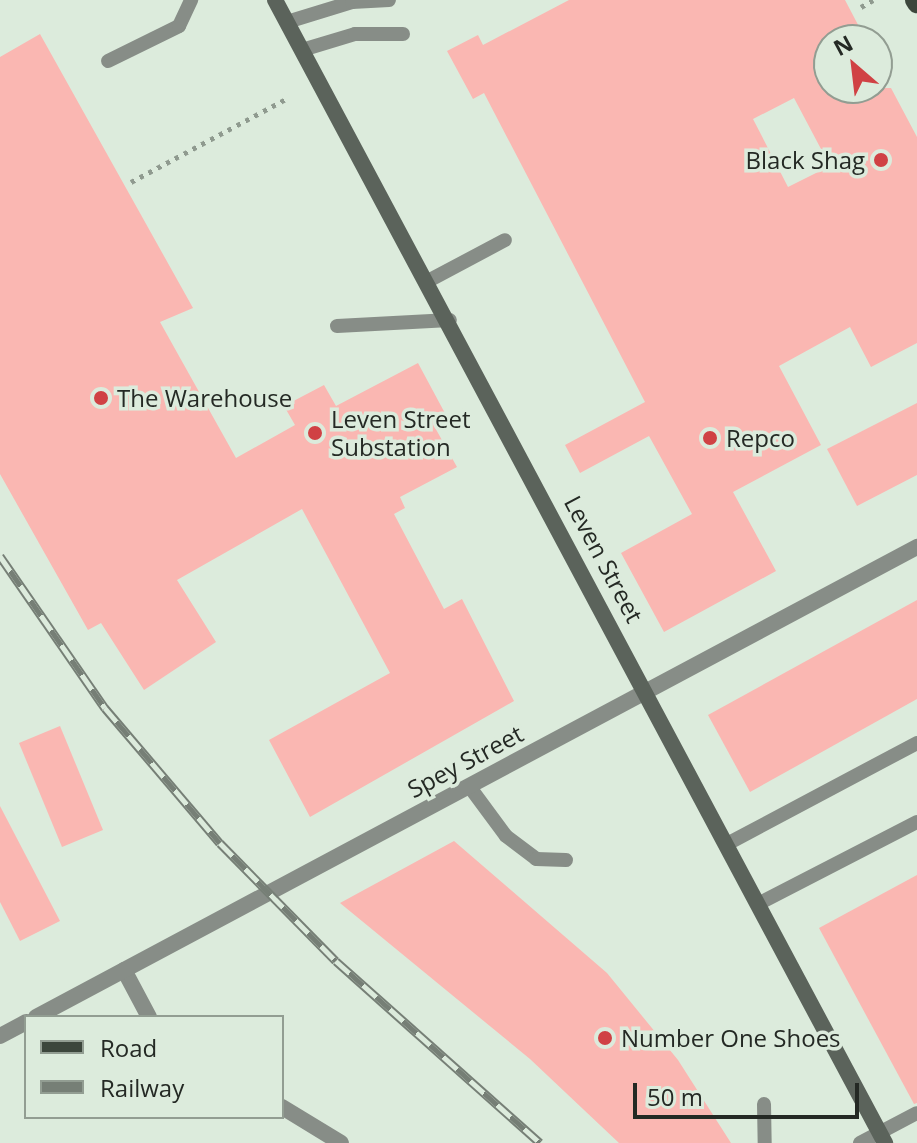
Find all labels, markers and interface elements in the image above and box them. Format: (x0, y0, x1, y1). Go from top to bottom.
north arrow (813, 24, 893, 104)
text: N (828, 27, 858, 62)
place label: Black Shag (746, 146, 865, 174)
marker: Black Shag (872, 151, 890, 169)
place label: The Warehouse (117, 384, 292, 412)
marker: The Warehouse (92, 389, 110, 407)
place label: Leven Street Substation (331, 405, 470, 461)
marker: Leven Street Substation (306, 424, 324, 442)
place label: Repco (726, 424, 795, 452)
marker: Repco (701, 429, 719, 447)
street label: Leven Street (559, 491, 649, 627)
street label: Spey Street (402, 719, 528, 803)
legend (24, 1015, 284, 1119)
place label: Number One Shoes (621, 1024, 841, 1052)
marker: Number One Shoes (596, 1029, 614, 1047)
text: Road (100, 1031, 157, 1064)
scale bar (637, 1067, 863, 1117)
text: Railway (100, 1071, 184, 1104)
text: 50 m (647, 1080, 703, 1113)

